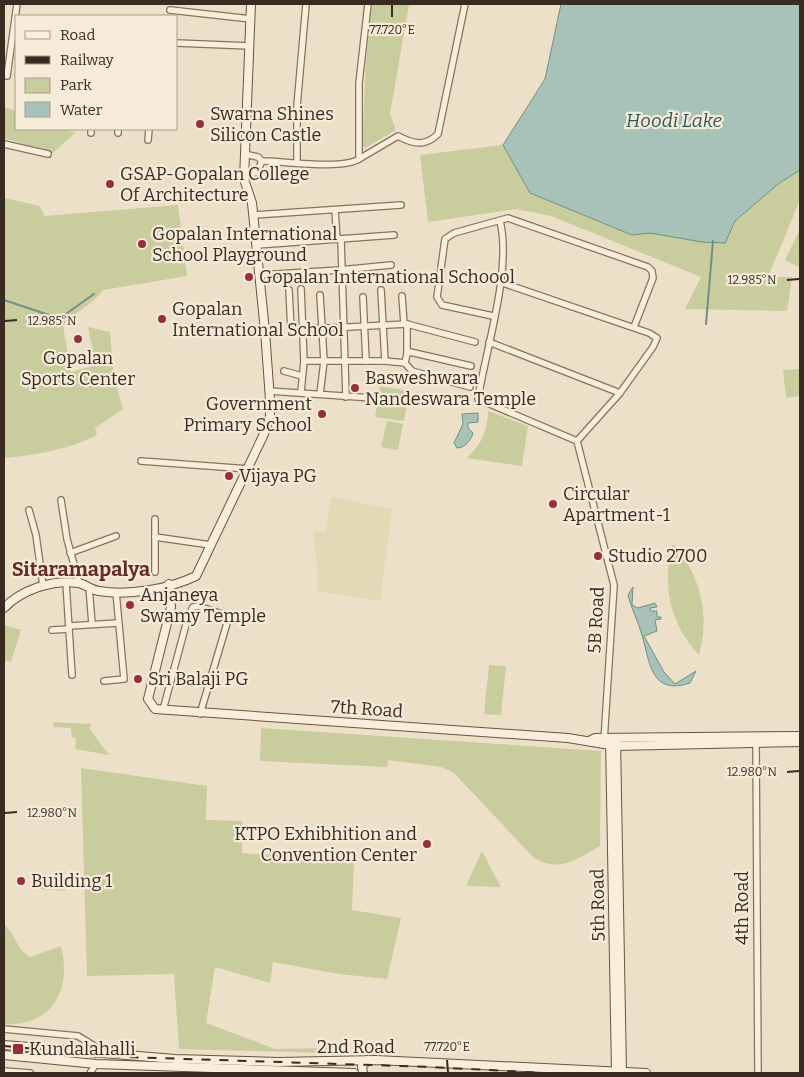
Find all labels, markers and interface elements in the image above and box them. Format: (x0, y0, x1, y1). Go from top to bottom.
legend (15, 15, 178, 130)
text: 77.720°E (369, 23, 415, 37)
text: Road (60, 26, 95, 44)
text: Railway (60, 51, 114, 69)
text: Park (60, 76, 92, 94)
text: Water (60, 101, 103, 119)
place label: Swarna Shines Silicon Castle (210, 103, 334, 146)
water label: Hoodi Lake (626, 109, 723, 132)
marker: Swarna Shines Silicon Castle (194, 118, 206, 130)
place label: GSAP-Gopalan College Of Architecture (120, 163, 309, 206)
marker: GSAP-Gopalan College Of Architecture (104, 178, 116, 190)
place label: Gopalan International School Playground (152, 223, 337, 266)
marker: Gopalan International School Playground (136, 238, 148, 250)
place label: Gopalan International Schoool (259, 266, 515, 288)
marker: Gopalan International Schoool (243, 271, 255, 283)
text: 12.985°N (728, 273, 777, 287)
place label: Gopalan International School (172, 298, 344, 341)
marker: Gopalan International School (156, 313, 168, 325)
text: 12.985°N (28, 314, 77, 328)
marker: Gopalan Sports Center (72, 333, 84, 345)
place label: Gopalan Sports Center (21, 347, 135, 390)
place label: Basweshwara Nandeswara Temple (365, 367, 536, 410)
marker: Basweshwara Nandeswara Temple (349, 382, 361, 394)
place label: Government Primary School (183, 393, 312, 436)
marker: Government Primary School (316, 408, 328, 420)
place label: Vijaya PG (239, 465, 317, 487)
marker: Vijaya PG (223, 470, 235, 482)
place label: Circular Apartment-1 (563, 483, 671, 526)
marker: Circular Apartment-1 (547, 498, 559, 510)
place label: Studio 2700 (608, 545, 708, 567)
marker: Studio 2700 (592, 550, 604, 562)
district label: Sitaramapalya (12, 557, 150, 581)
place label: Anjaneya Swamy Temple (140, 584, 266, 627)
street label: 5B Road (583, 586, 609, 654)
marker: Anjaneya Swamy Temple (124, 599, 136, 611)
place label: Sri Balaji PG (148, 668, 248, 690)
marker: Sri Balaji PG (132, 673, 144, 685)
street label: 7th Road (330, 695, 404, 723)
text: 12.980°N (727, 765, 778, 779)
text: 12.980°N (27, 806, 78, 820)
place label: KTPO Exhibhition and Convention Center (234, 823, 417, 866)
marker: KTPO Exhibhition and Convention Center (421, 838, 433, 850)
street label: 5th Road (586, 868, 610, 942)
place label: Building 1 (31, 870, 113, 892)
street label: 4th Road (731, 871, 753, 945)
marker: Building 1 (15, 875, 27, 887)
street label: 2nd Road (317, 1036, 395, 1058)
place label: Kundalahalli (29, 1038, 136, 1060)
text: 77.720°E (424, 1040, 470, 1054)
marker: Kundalahalli (11, 1042, 25, 1056)

